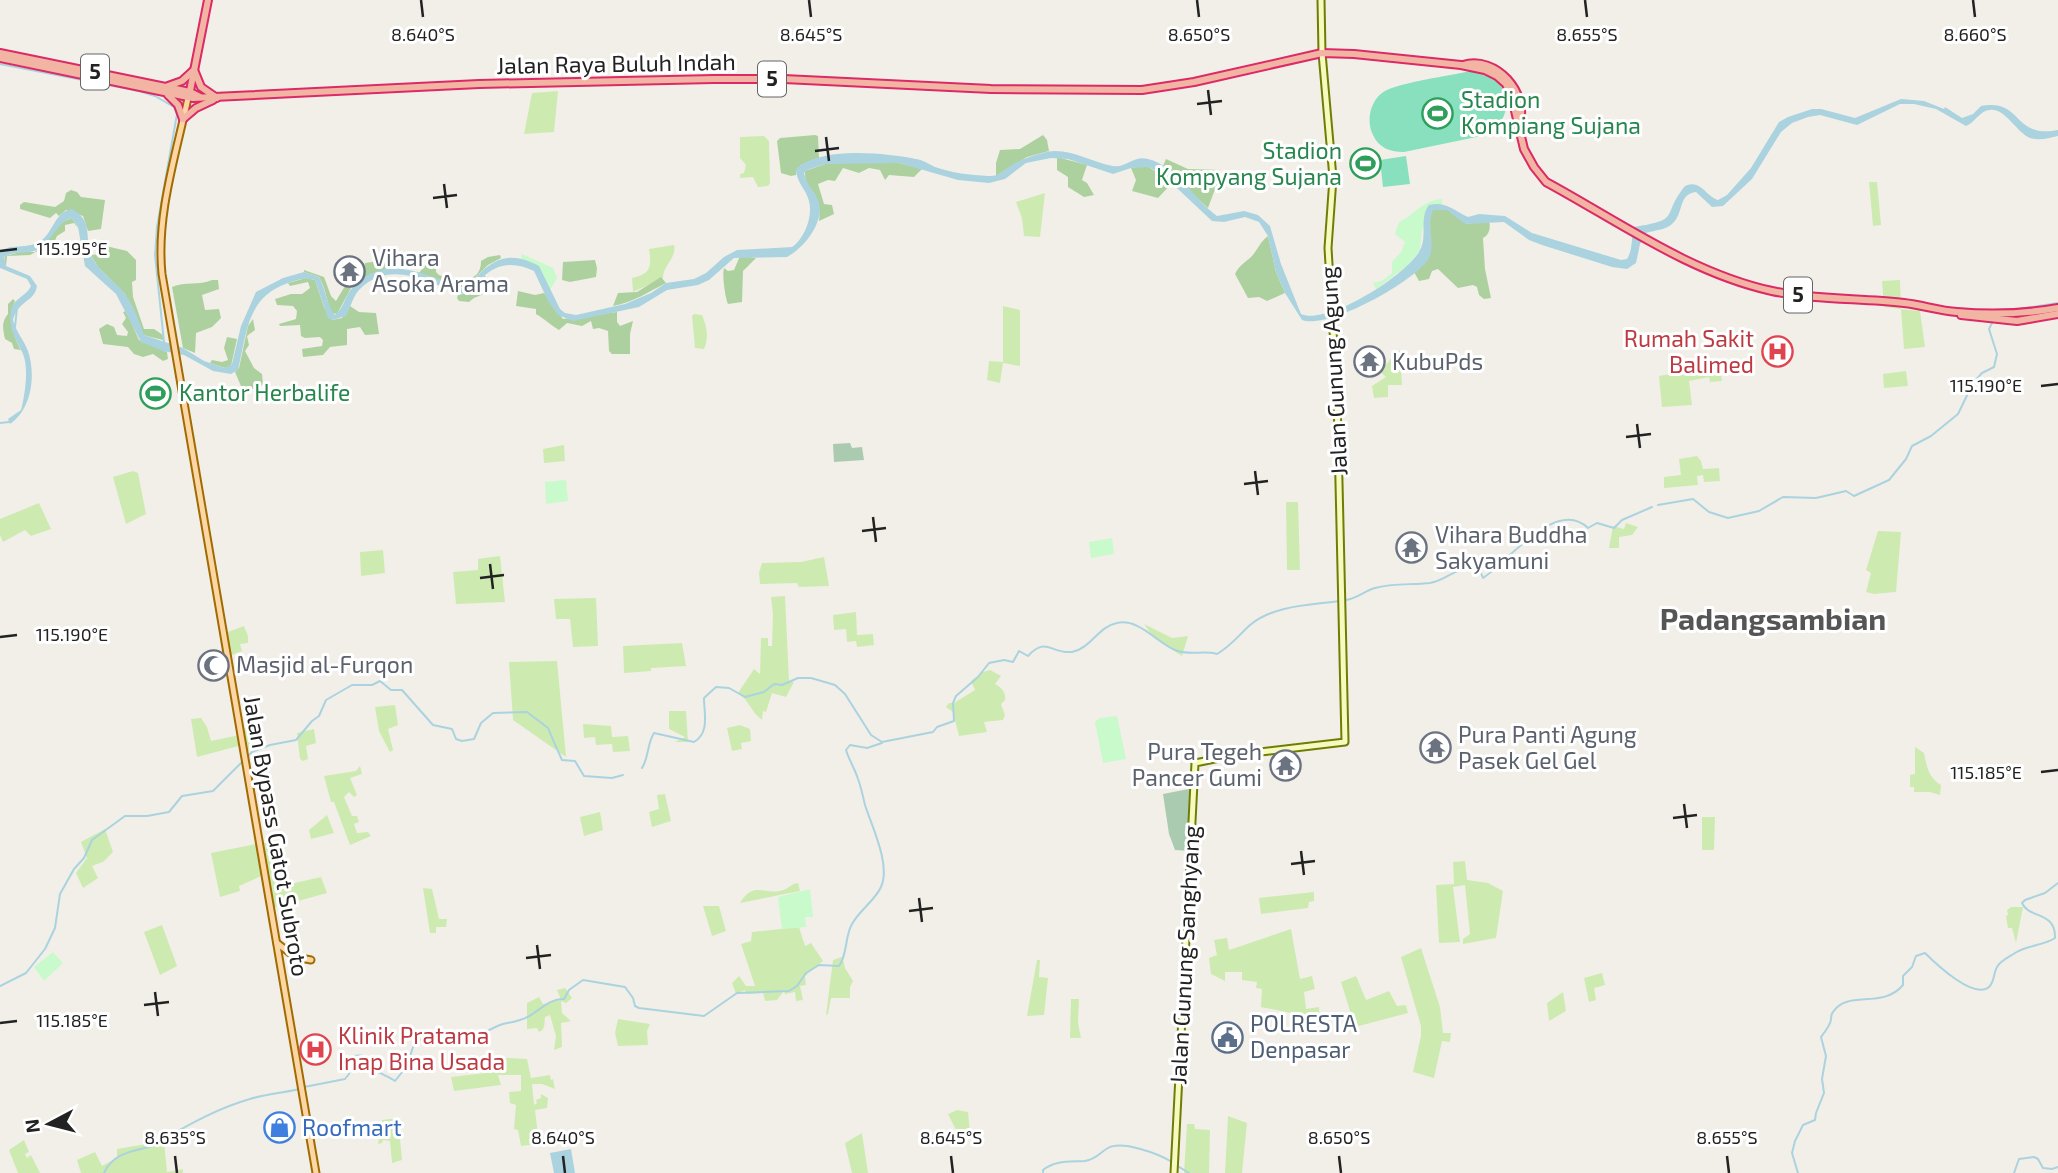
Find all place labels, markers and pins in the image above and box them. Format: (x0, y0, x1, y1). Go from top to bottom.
place label: Stadion Kompiang Sujana (1461, 85, 1641, 139)
sports icon: Stadion Kompiang Sujana (1421, 96, 1455, 130)
place label: Stadion Kompyang Sujana (1156, 136, 1342, 190)
sports icon: Stadion Kompyang Sujana (1348, 147, 1382, 181)
place label: Vihara Asoka Arama (372, 243, 509, 297)
temple icon: Vihara Asoka Arama (332, 254, 366, 288)
place label: Rumah Sakit Balimed (1624, 324, 1754, 378)
hospital icon: Rumah Sakit Balimed (1760, 335, 1794, 369)
temple icon: KubuPds (1352, 345, 1386, 379)
place label: KubuPds (1392, 347, 1483, 375)
sports icon: Kantor Herbalife (139, 376, 173, 410)
place label: Kantor Herbalife (179, 378, 350, 406)
place label: Vihara Buddha Sakyamuni (1435, 520, 1587, 574)
temple icon: Vihara Buddha Sakyamuni (1395, 531, 1429, 565)
mosque icon: Masjid al-Furqon (196, 648, 230, 682)
place label: Masjid al-Furqon (236, 650, 413, 678)
place label: Pura Panti Agung Pasek Gel Gel (1458, 720, 1637, 774)
temple icon: Pura Panti Agung Pasek Gel Gel (1418, 731, 1452, 765)
place label: Pura Tegeh Pancer Gumi (1132, 737, 1262, 791)
temple icon: Pura Tegeh Pancer Gumi (1268, 748, 1302, 782)
place label: POLRESTA Denpasar (1250, 1009, 1358, 1063)
public building icon: POLRESTA Denpasar (1210, 1020, 1244, 1054)
place label: Klinik Pratama Inap Bina Usada (338, 1021, 505, 1075)
hospital icon: Klinik Pratama Inap Bina Usada (298, 1032, 332, 1066)
shop icon: Roofmart (262, 1111, 296, 1145)
place label: Roofmart (302, 1113, 402, 1141)

